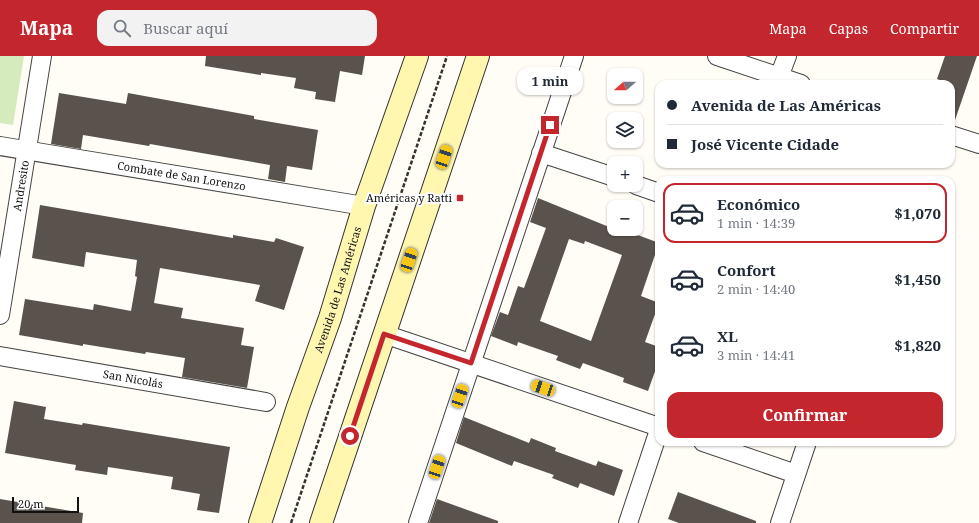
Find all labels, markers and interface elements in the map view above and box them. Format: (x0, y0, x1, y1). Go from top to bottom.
search box (97, 10, 377, 46)
text: Mapa (20, 15, 73, 41)
icon: search (111, 17, 133, 39)
text: Buscar aquí (143, 18, 228, 38)
text: Mapa (769, 19, 807, 38)
text: Capas (829, 19, 868, 38)
text: Compartir (890, 19, 959, 38)
callout: 1 min (517, 67, 583, 95)
north arrow (607, 68, 643, 104)
map controls (607, 68, 643, 236)
text: 1 min (532, 72, 568, 90)
text: Avenida de Las Américas (691, 95, 881, 115)
button: layers (607, 112, 643, 148)
route end (541, 116, 559, 134)
text: José Vicente Cidade (691, 134, 839, 154)
car (435, 144, 453, 170)
button: + (607, 156, 643, 192)
street label: Combate de San Lorenzo (116, 157, 247, 193)
street label: Andresito (9, 159, 32, 212)
place label: Américas y Ratti (366, 190, 452, 205)
marker: Américas y Ratti (455, 193, 465, 203)
text: Económico (717, 194, 800, 214)
icon: car (669, 195, 705, 231)
button: − (607, 200, 643, 236)
text: $1,070 (894, 203, 941, 223)
text: 1 min · 14:39 (717, 214, 795, 232)
street label: Avenida de Las Américas (310, 225, 364, 355)
car (399, 247, 419, 273)
text: Confort (717, 260, 776, 280)
icon: car (669, 261, 705, 297)
text: $1,450 (894, 269, 941, 289)
text: 2 min · 14:40 (717, 280, 795, 298)
text: XL (717, 326, 738, 346)
icon: car (669, 327, 705, 363)
text: $1,820 (894, 335, 941, 355)
text: 3 min · 14:41 (717, 346, 795, 364)
street label: San Nicolás (102, 366, 164, 391)
car (530, 378, 556, 398)
car (450, 383, 470, 409)
button: Confirmar (667, 392, 943, 438)
route start (341, 427, 359, 445)
car (428, 454, 446, 480)
scale bar (12, 495, 79, 514)
text: 20 m (18, 496, 44, 511)

